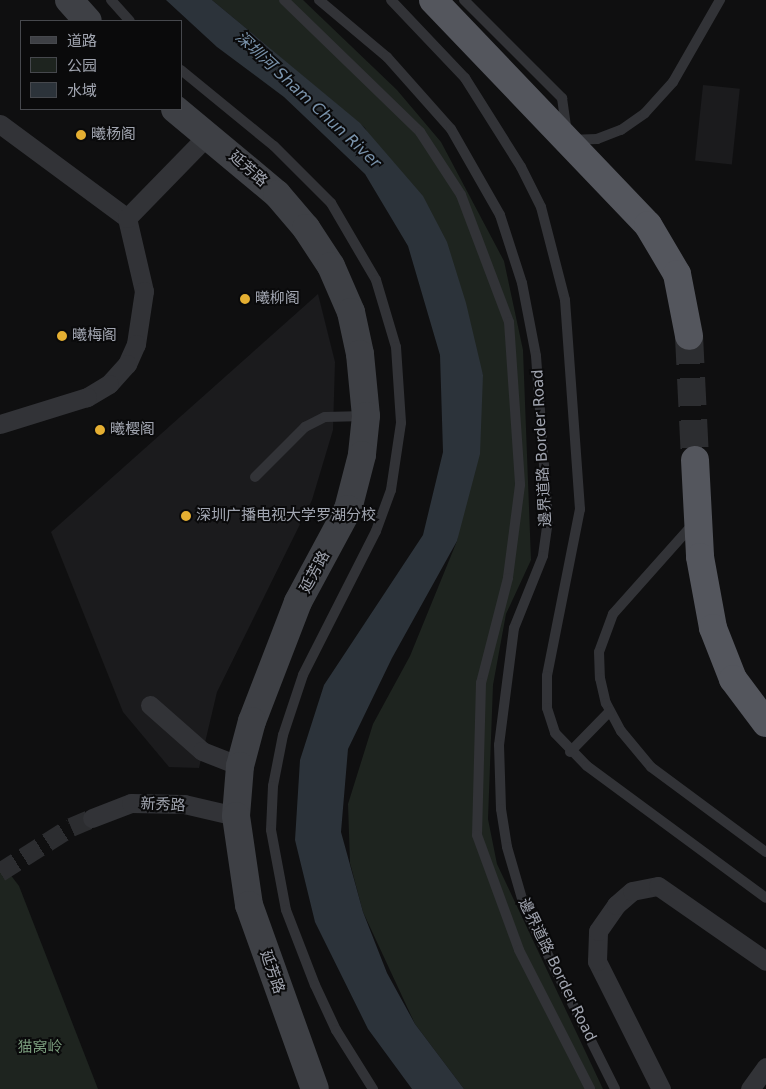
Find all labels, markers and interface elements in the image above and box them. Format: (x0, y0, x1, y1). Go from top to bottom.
legend (20, 20, 182, 110)
water label: 深圳河 Sham Chun River (231, 28, 385, 172)
text: 道路 (67, 32, 97, 50)
text: 公园 (67, 57, 97, 75)
text: 水域 (67, 82, 97, 100)
place label: 曦杨阁 (91, 126, 136, 144)
marker: 曦杨阁 (75, 129, 87, 141)
street label: 延芳路 (225, 147, 271, 191)
place label: 曦柳阁 (255, 290, 300, 308)
marker: 曦柳阁 (239, 293, 251, 305)
place label: 曦梅阁 (72, 327, 117, 345)
marker: 曦梅阁 (56, 330, 68, 342)
street label: 邊界道路 Border Road (529, 369, 555, 527)
place label: 曦樱阁 (110, 421, 155, 439)
marker: 曦樱阁 (94, 424, 106, 436)
place label: 深圳广播电视大学罗湖分校 (196, 507, 376, 525)
marker: 深圳广播电视大学罗湖分校 (180, 510, 192, 522)
street label: 延芳路 (296, 548, 334, 596)
street label: 新秀路 (140, 795, 186, 815)
street label: 邊界道路 Border Road (514, 895, 600, 1045)
street label: 延芳路 (256, 948, 288, 996)
park label: 猫窝岭 (18, 1039, 62, 1057)

